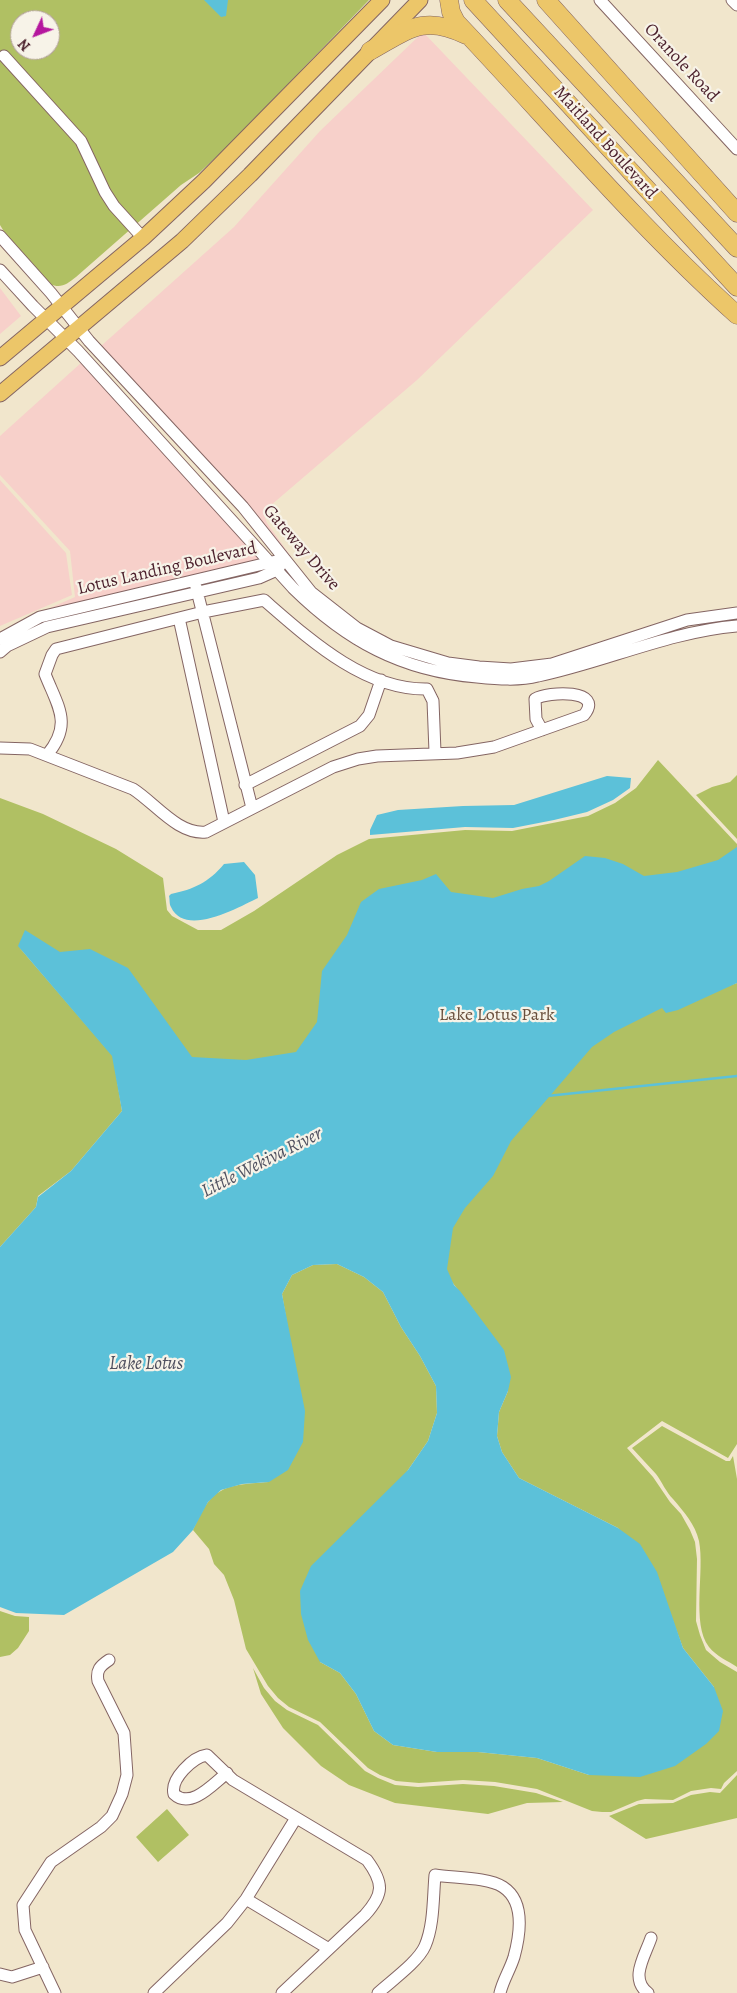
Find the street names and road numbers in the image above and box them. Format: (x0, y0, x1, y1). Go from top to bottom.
street label: Oranole Road (639, 19, 723, 107)
street label: Maitland Boulevard (549, 82, 661, 204)
street label: Gateway Drive (258, 501, 344, 595)
street label: Lotus Landing Boulevard (75, 538, 259, 600)

